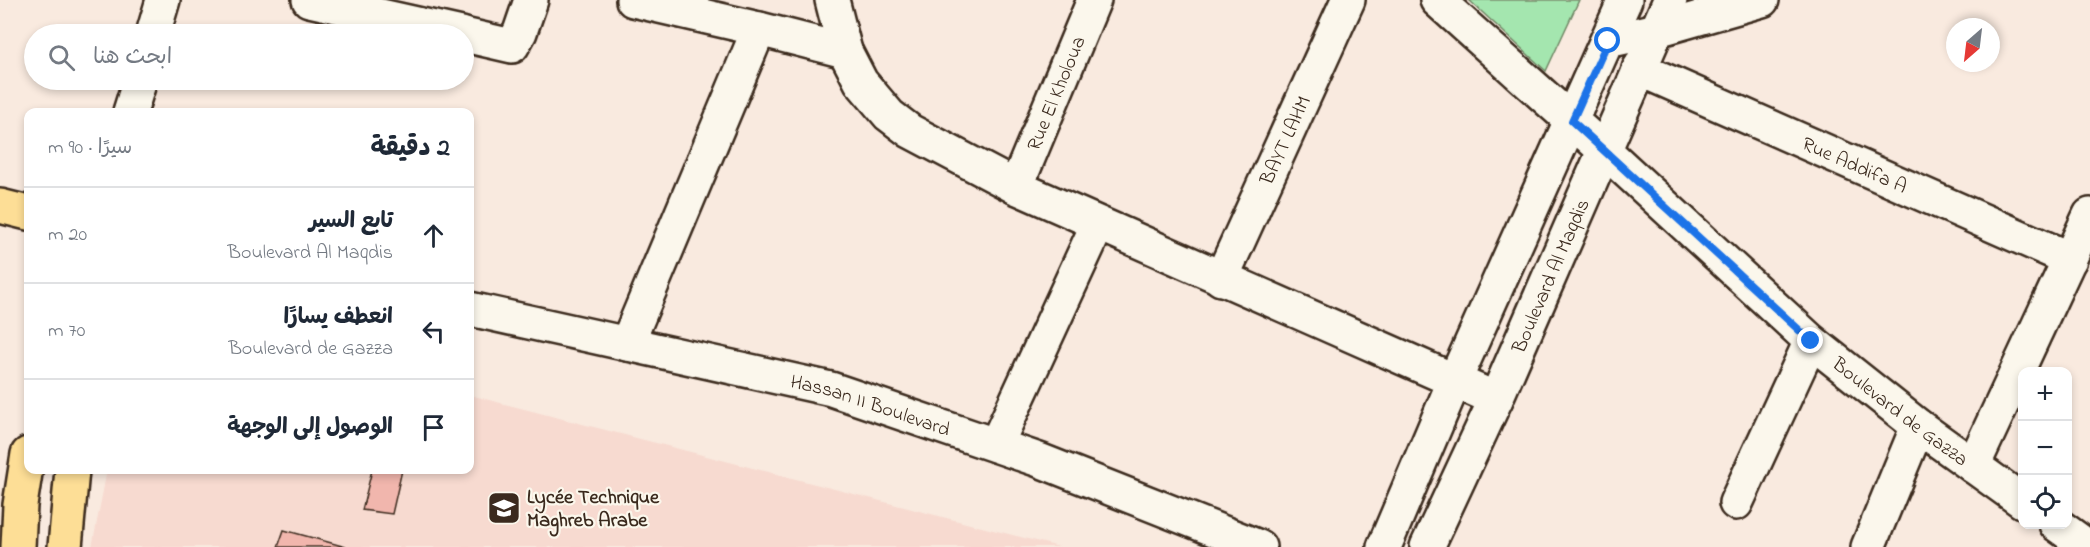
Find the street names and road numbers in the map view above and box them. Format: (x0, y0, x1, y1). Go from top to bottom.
street label: Rue El Kholoua (1021, 32, 1094, 156)
street label: BAYT LAHM (1253, 92, 1320, 191)
street label: Rue Addifa A (1797, 131, 1911, 202)
street label: Boulevard Al Maqdis (1505, 195, 1599, 359)
street label: Boulevard de Gazza (1824, 351, 1973, 475)
street label: Hassan II Boulevard (787, 368, 954, 446)

